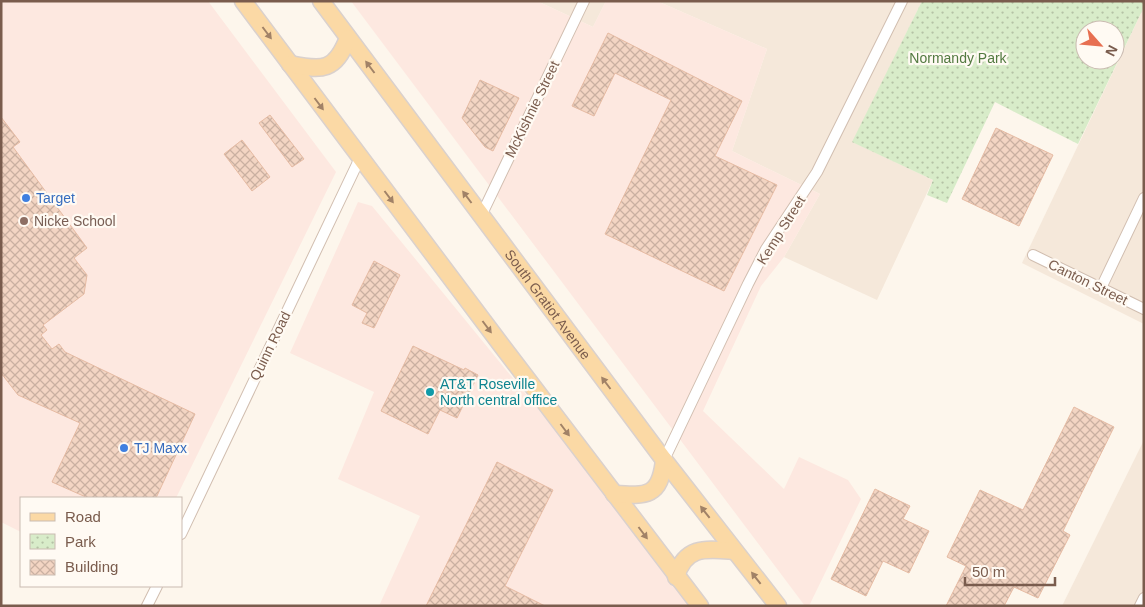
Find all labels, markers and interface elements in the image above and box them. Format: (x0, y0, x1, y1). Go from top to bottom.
north arrow (1075, 20, 1125, 70)
one-way arrow (261, 26, 272, 39)
text: N (1102, 43, 1121, 59)
park label: Normandy Park (909, 50, 1008, 66)
street label: McKishnie Street (502, 58, 562, 160)
one-way arrow (364, 61, 375, 74)
one-way arrow (314, 97, 324, 111)
place label: Target (36, 190, 75, 206)
one-way arrow (384, 190, 394, 204)
one-way arrow (461, 191, 472, 204)
marker: Target (20, 192, 32, 204)
street label: Kemp Street (754, 193, 808, 267)
place label: Nicke School (34, 213, 116, 229)
marker: Nicke School (18, 215, 30, 227)
street label: South Gratiot Avenue (502, 247, 594, 363)
street label: Canton Street (1046, 256, 1130, 308)
street label: Quinn Road (246, 309, 294, 383)
one-way arrow (482, 320, 492, 334)
place label: AT&T Roseville North central office (440, 376, 557, 408)
one-way arrow (601, 377, 612, 390)
marker: AT&T Roseville North central office (424, 386, 436, 398)
one-way arrow (560, 423, 570, 437)
place label: TJ Maxx (134, 440, 187, 456)
marker: TJ Maxx (118, 442, 130, 454)
legend (20, 497, 182, 587)
one-way arrow (699, 506, 710, 519)
text: Road (65, 508, 101, 525)
one-way arrow (638, 526, 648, 540)
text: Park (65, 533, 96, 550)
scale bar (965, 554, 1055, 586)
text: Building (65, 558, 118, 575)
text: 50 m (972, 563, 1005, 580)
one-way arrow (751, 571, 761, 585)

